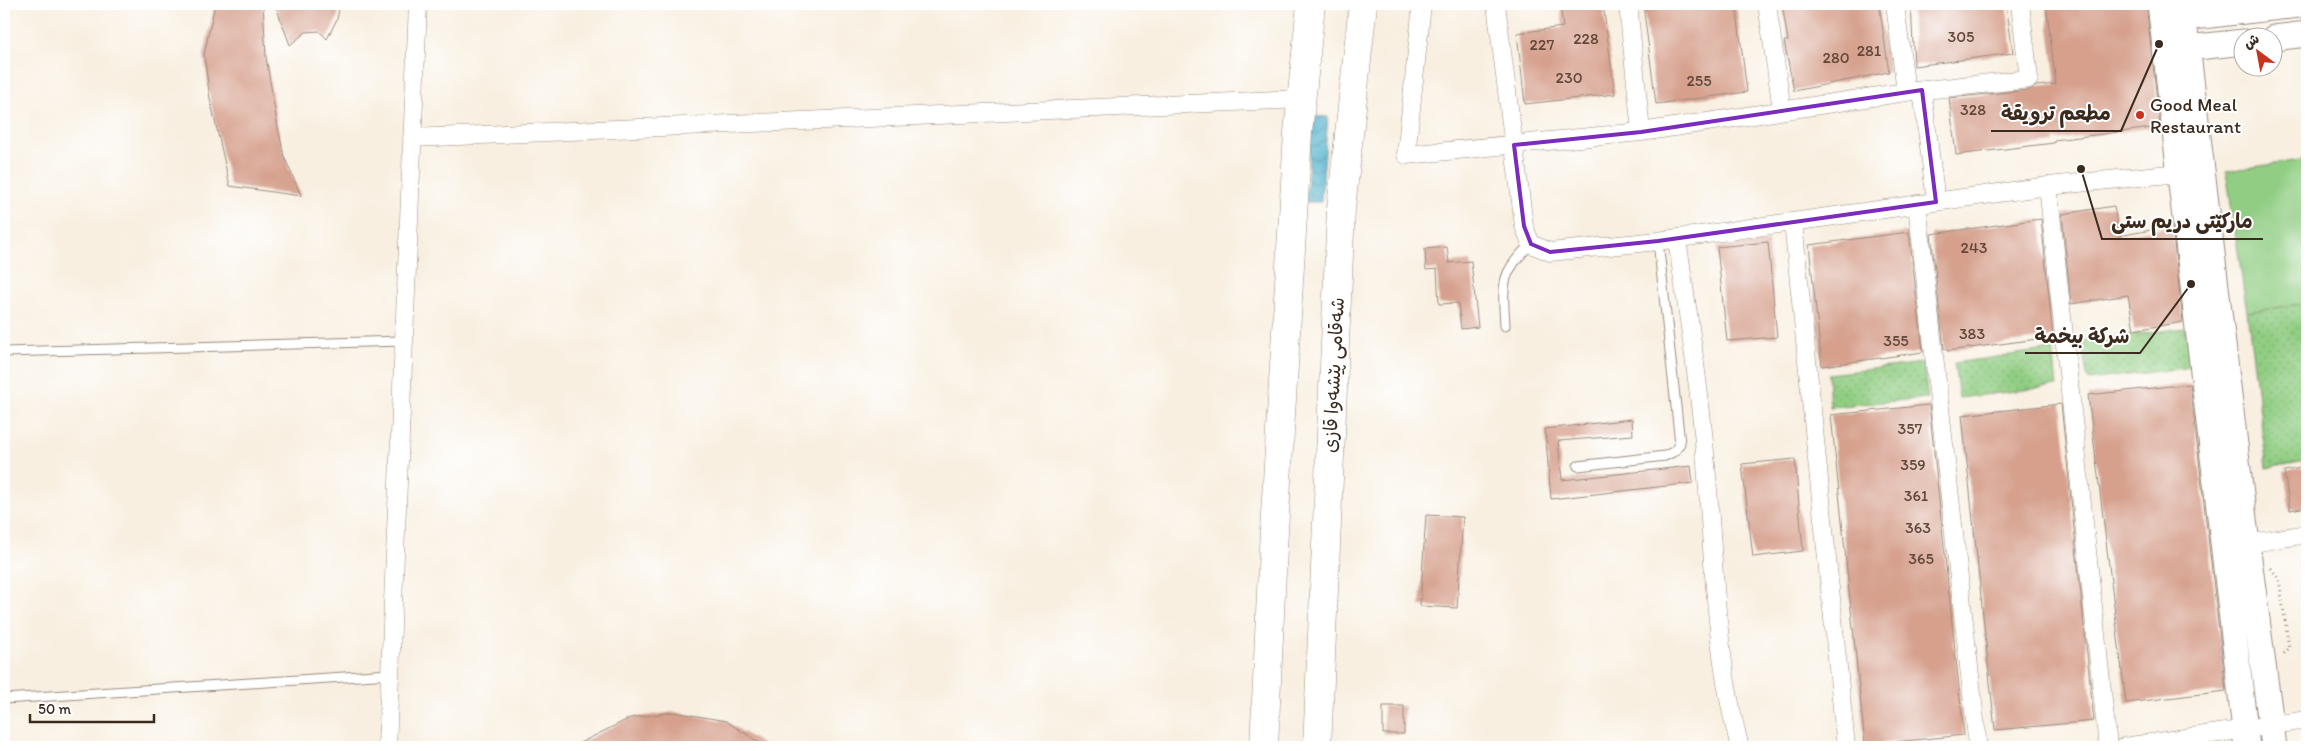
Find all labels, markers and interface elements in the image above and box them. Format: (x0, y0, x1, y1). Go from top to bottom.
house number: 305 (1948, 27, 1974, 46)
north arrow (2234, 28, 2284, 78)
house number: 228 (1573, 29, 1599, 48)
text: ش (2240, 30, 2262, 53)
house number: 227 (1530, 35, 1554, 54)
house number: 281 (1857, 41, 1882, 60)
house number: 280 (1822, 48, 1850, 67)
house number: 230 (1556, 68, 1583, 87)
house number: 255 (1686, 71, 1712, 90)
place label: Good Meal Restaurant (2150, 93, 2241, 138)
callout: مطعم ترويقة (1991, 96, 2121, 131)
house number: 328 (1960, 100, 1986, 119)
text: مطعم ترويقة (2001, 101, 2111, 128)
marker: Good Meal Restaurant (2134, 109, 2146, 121)
callout: مارکێتی دریم ستی (2102, 204, 2263, 239)
text: مارکێتی دریم ستی (2111, 209, 2253, 236)
house number: 243 (1961, 238, 1988, 257)
street label: شەقامی پێشەوا قازی (1318, 297, 1350, 453)
callout: شركة بيخمة (2025, 318, 2140, 353)
house number: 383 (1959, 324, 1985, 343)
text: شركة بيخمة (2035, 324, 2129, 349)
house number: 355 (1883, 331, 1909, 350)
house number: 357 (1897, 419, 1923, 438)
house number: 359 (1900, 455, 1926, 474)
house number: 361 (1904, 486, 1929, 505)
house number: 363 (1905, 518, 1931, 537)
house number: 365 (1908, 549, 1934, 568)
scale bar (30, 691, 154, 723)
text: 50 m (38, 700, 71, 718)

